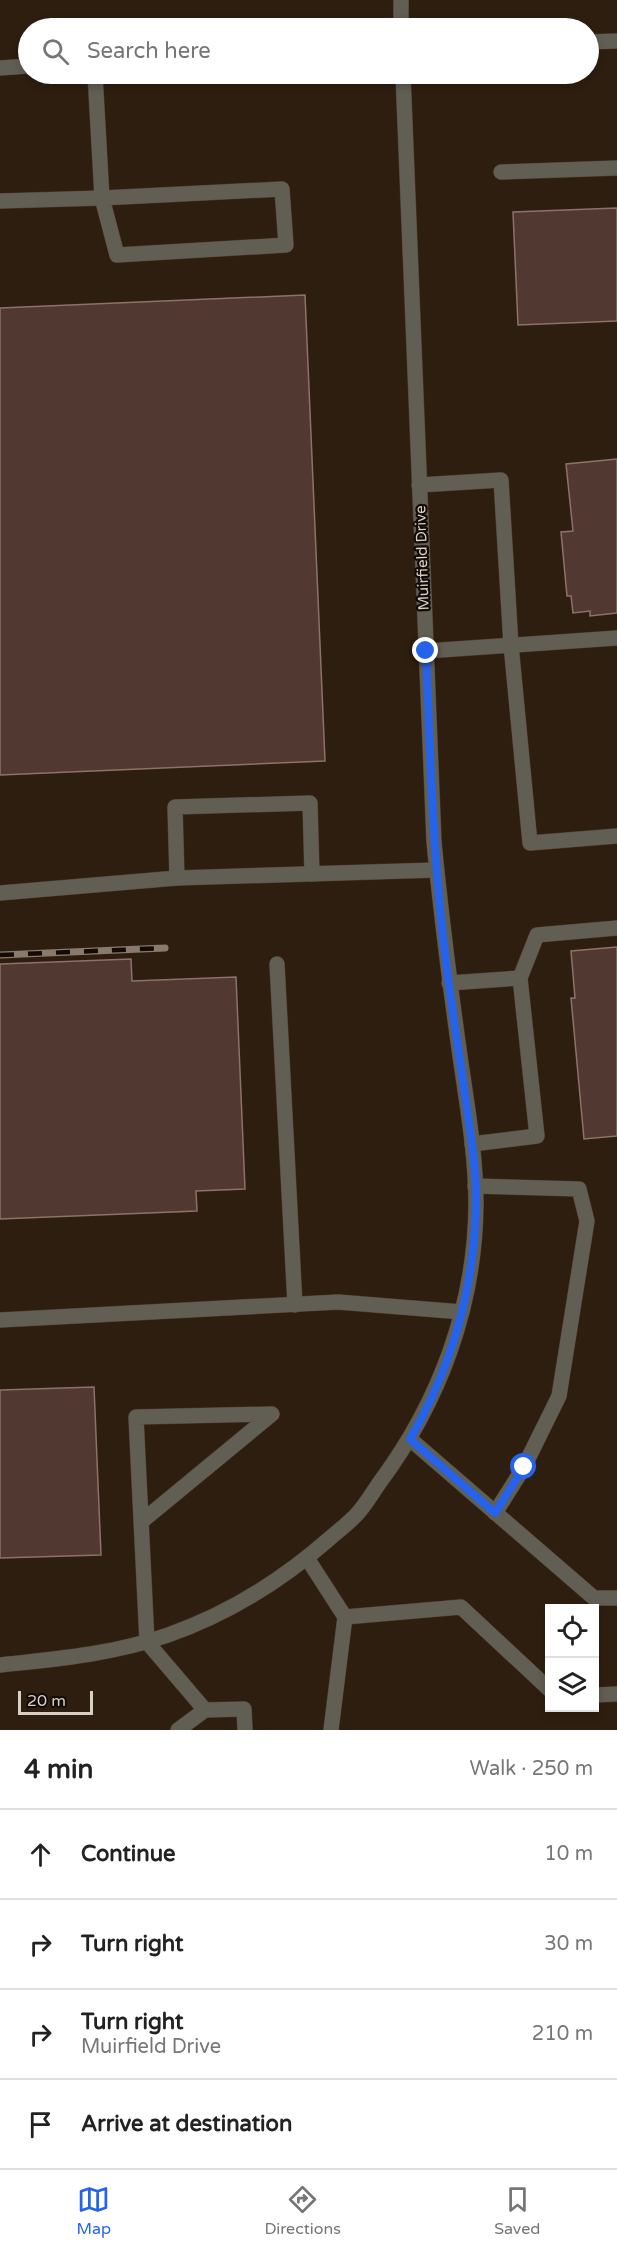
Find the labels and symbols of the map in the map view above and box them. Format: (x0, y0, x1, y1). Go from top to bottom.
street label: Muirfield Drive (411, 505, 433, 611)
route end (412, 637, 438, 663)
route start (510, 1453, 536, 1479)
scale bar (18, 1688, 93, 1716)

